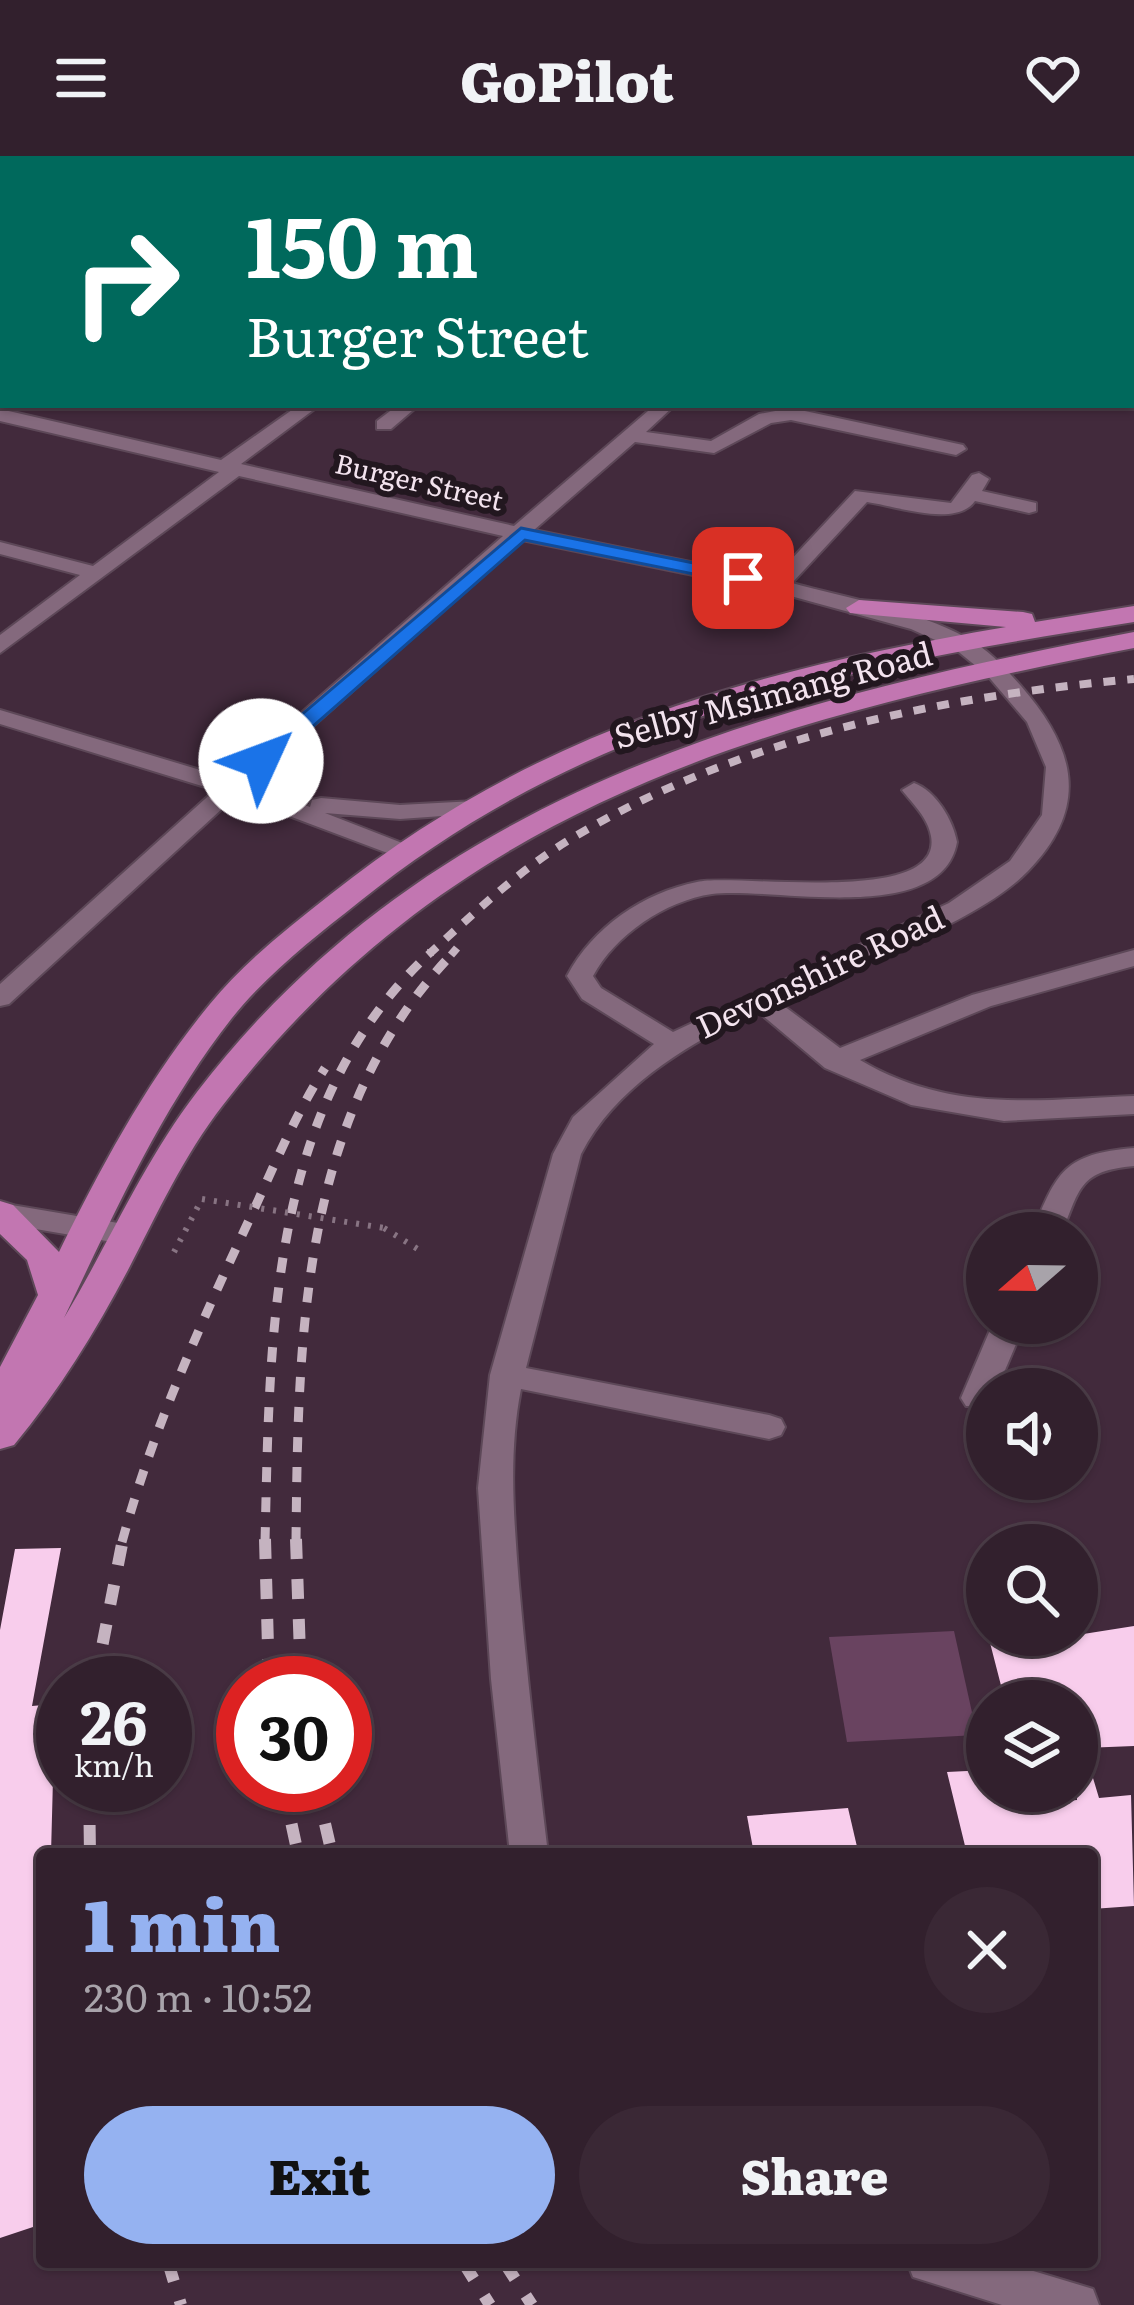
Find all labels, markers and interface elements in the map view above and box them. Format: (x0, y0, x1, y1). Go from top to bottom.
text: GoPilot (460, 38, 674, 119)
icon: menu (48, 45, 114, 111)
icon: heart (1020, 45, 1086, 111)
text: 150 m (246, 179, 479, 304)
icon: right (48, 204, 204, 360)
text: Burger Street (246, 293, 589, 374)
street label: Burger Street (332, 441, 508, 519)
pin (692, 527, 794, 629)
icon: arrive (710, 545, 776, 611)
street label: Selby Msimang Road (608, 627, 937, 759)
position arrow (198, 698, 324, 824)
street label: Devonshire Road (687, 891, 951, 1049)
north arrow (966, 1212, 1098, 1344)
map controls (966, 1212, 1098, 1812)
button: sound (966, 1368, 1098, 1500)
button: search (966, 1524, 1098, 1656)
speed limit sign: 30 (216, 1656, 372, 1812)
text: 26 (80, 1674, 148, 1763)
button: layers (966, 1680, 1098, 1812)
text: km/h (74, 1742, 154, 1786)
text: 1 min (84, 1867, 280, 1974)
button: close (924, 1887, 1050, 2013)
text: 230 m · 10:52 (84, 1966, 312, 2024)
button: Exit (84, 2106, 555, 2244)
button: Share (579, 2106, 1050, 2244)

